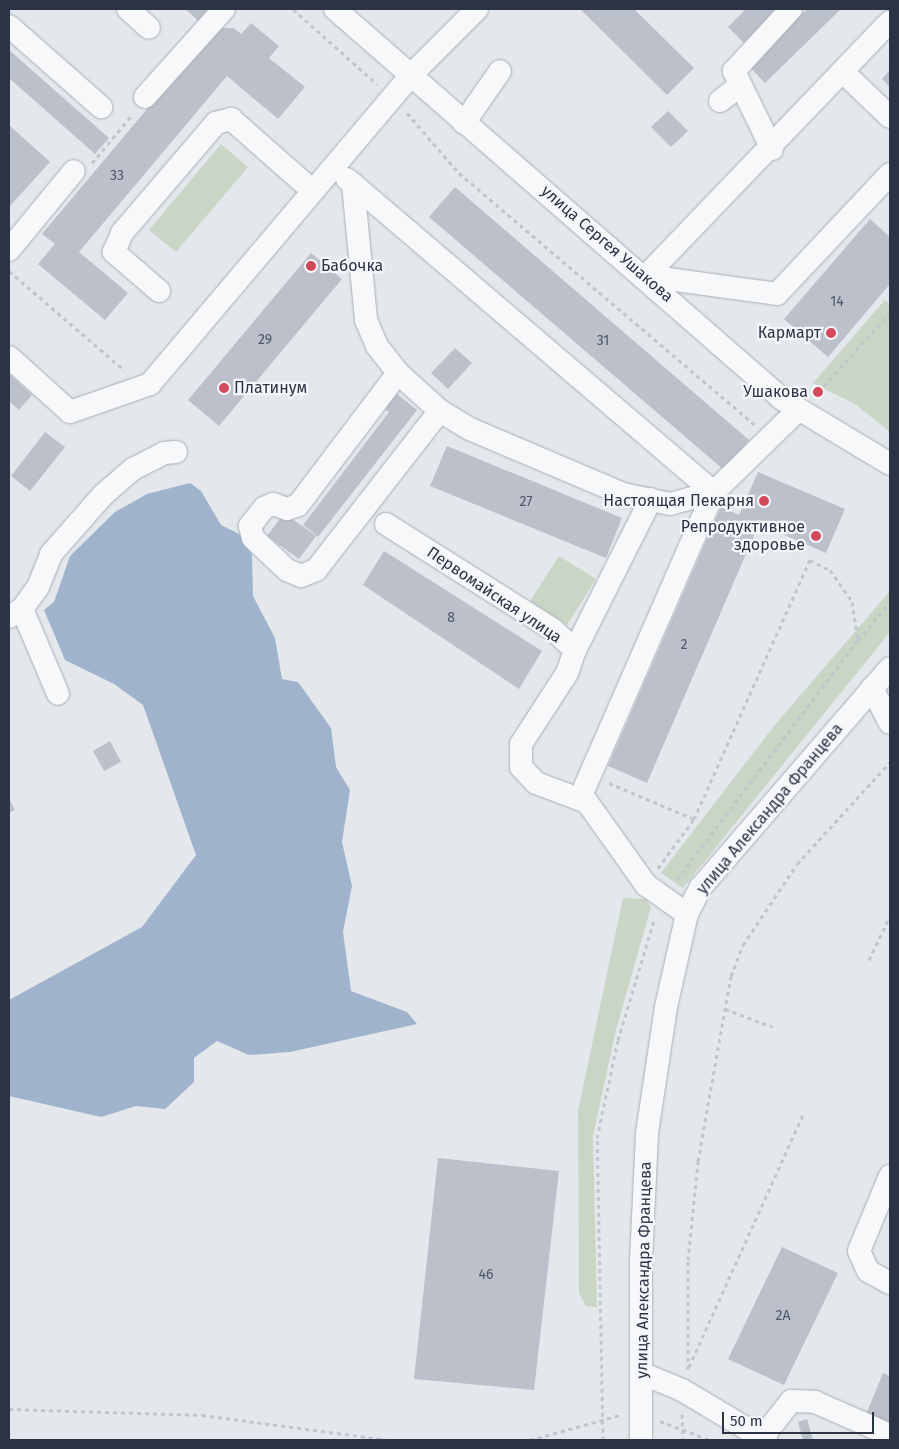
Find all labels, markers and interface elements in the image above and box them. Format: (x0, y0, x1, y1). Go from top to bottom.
house number: 33 (110, 168, 124, 184)
street label: улица Сергея Ушакова (537, 182, 677, 306)
place label: Бабочка (321, 256, 383, 276)
marker: Бабочка (305, 260, 317, 272)
house number: 14 (830, 294, 844, 310)
place label: Кармарт (758, 323, 821, 343)
marker: Кармарт (825, 327, 837, 339)
house number: 29 (258, 332, 272, 348)
house number: 31 (597, 333, 609, 349)
place label: Платинум (234, 378, 307, 398)
marker: Платинум (218, 382, 230, 394)
place label: Ушакова (743, 382, 808, 402)
marker: Ушакова (812, 386, 824, 398)
place label: Настоящая Пекарня (603, 491, 754, 511)
house number: 27 (519, 494, 533, 510)
marker: Настоящая Пекарня (758, 495, 770, 507)
place label: Репродуктивное здоровье (681, 517, 805, 555)
marker: Репродуктивное здоровье (809, 529, 823, 543)
street label: Первомайская улица (423, 543, 565, 647)
house number: 8 (447, 610, 455, 626)
house number: 2 (681, 637, 687, 653)
street label: улица Александра Францева (693, 720, 847, 898)
street label: улица Александра Францева (633, 1161, 655, 1379)
house number: 46 (479, 1267, 493, 1283)
house number: 2А (776, 1308, 790, 1324)
scale bar (724, 1402, 876, 1434)
text: 50 m (730, 1412, 763, 1430)

